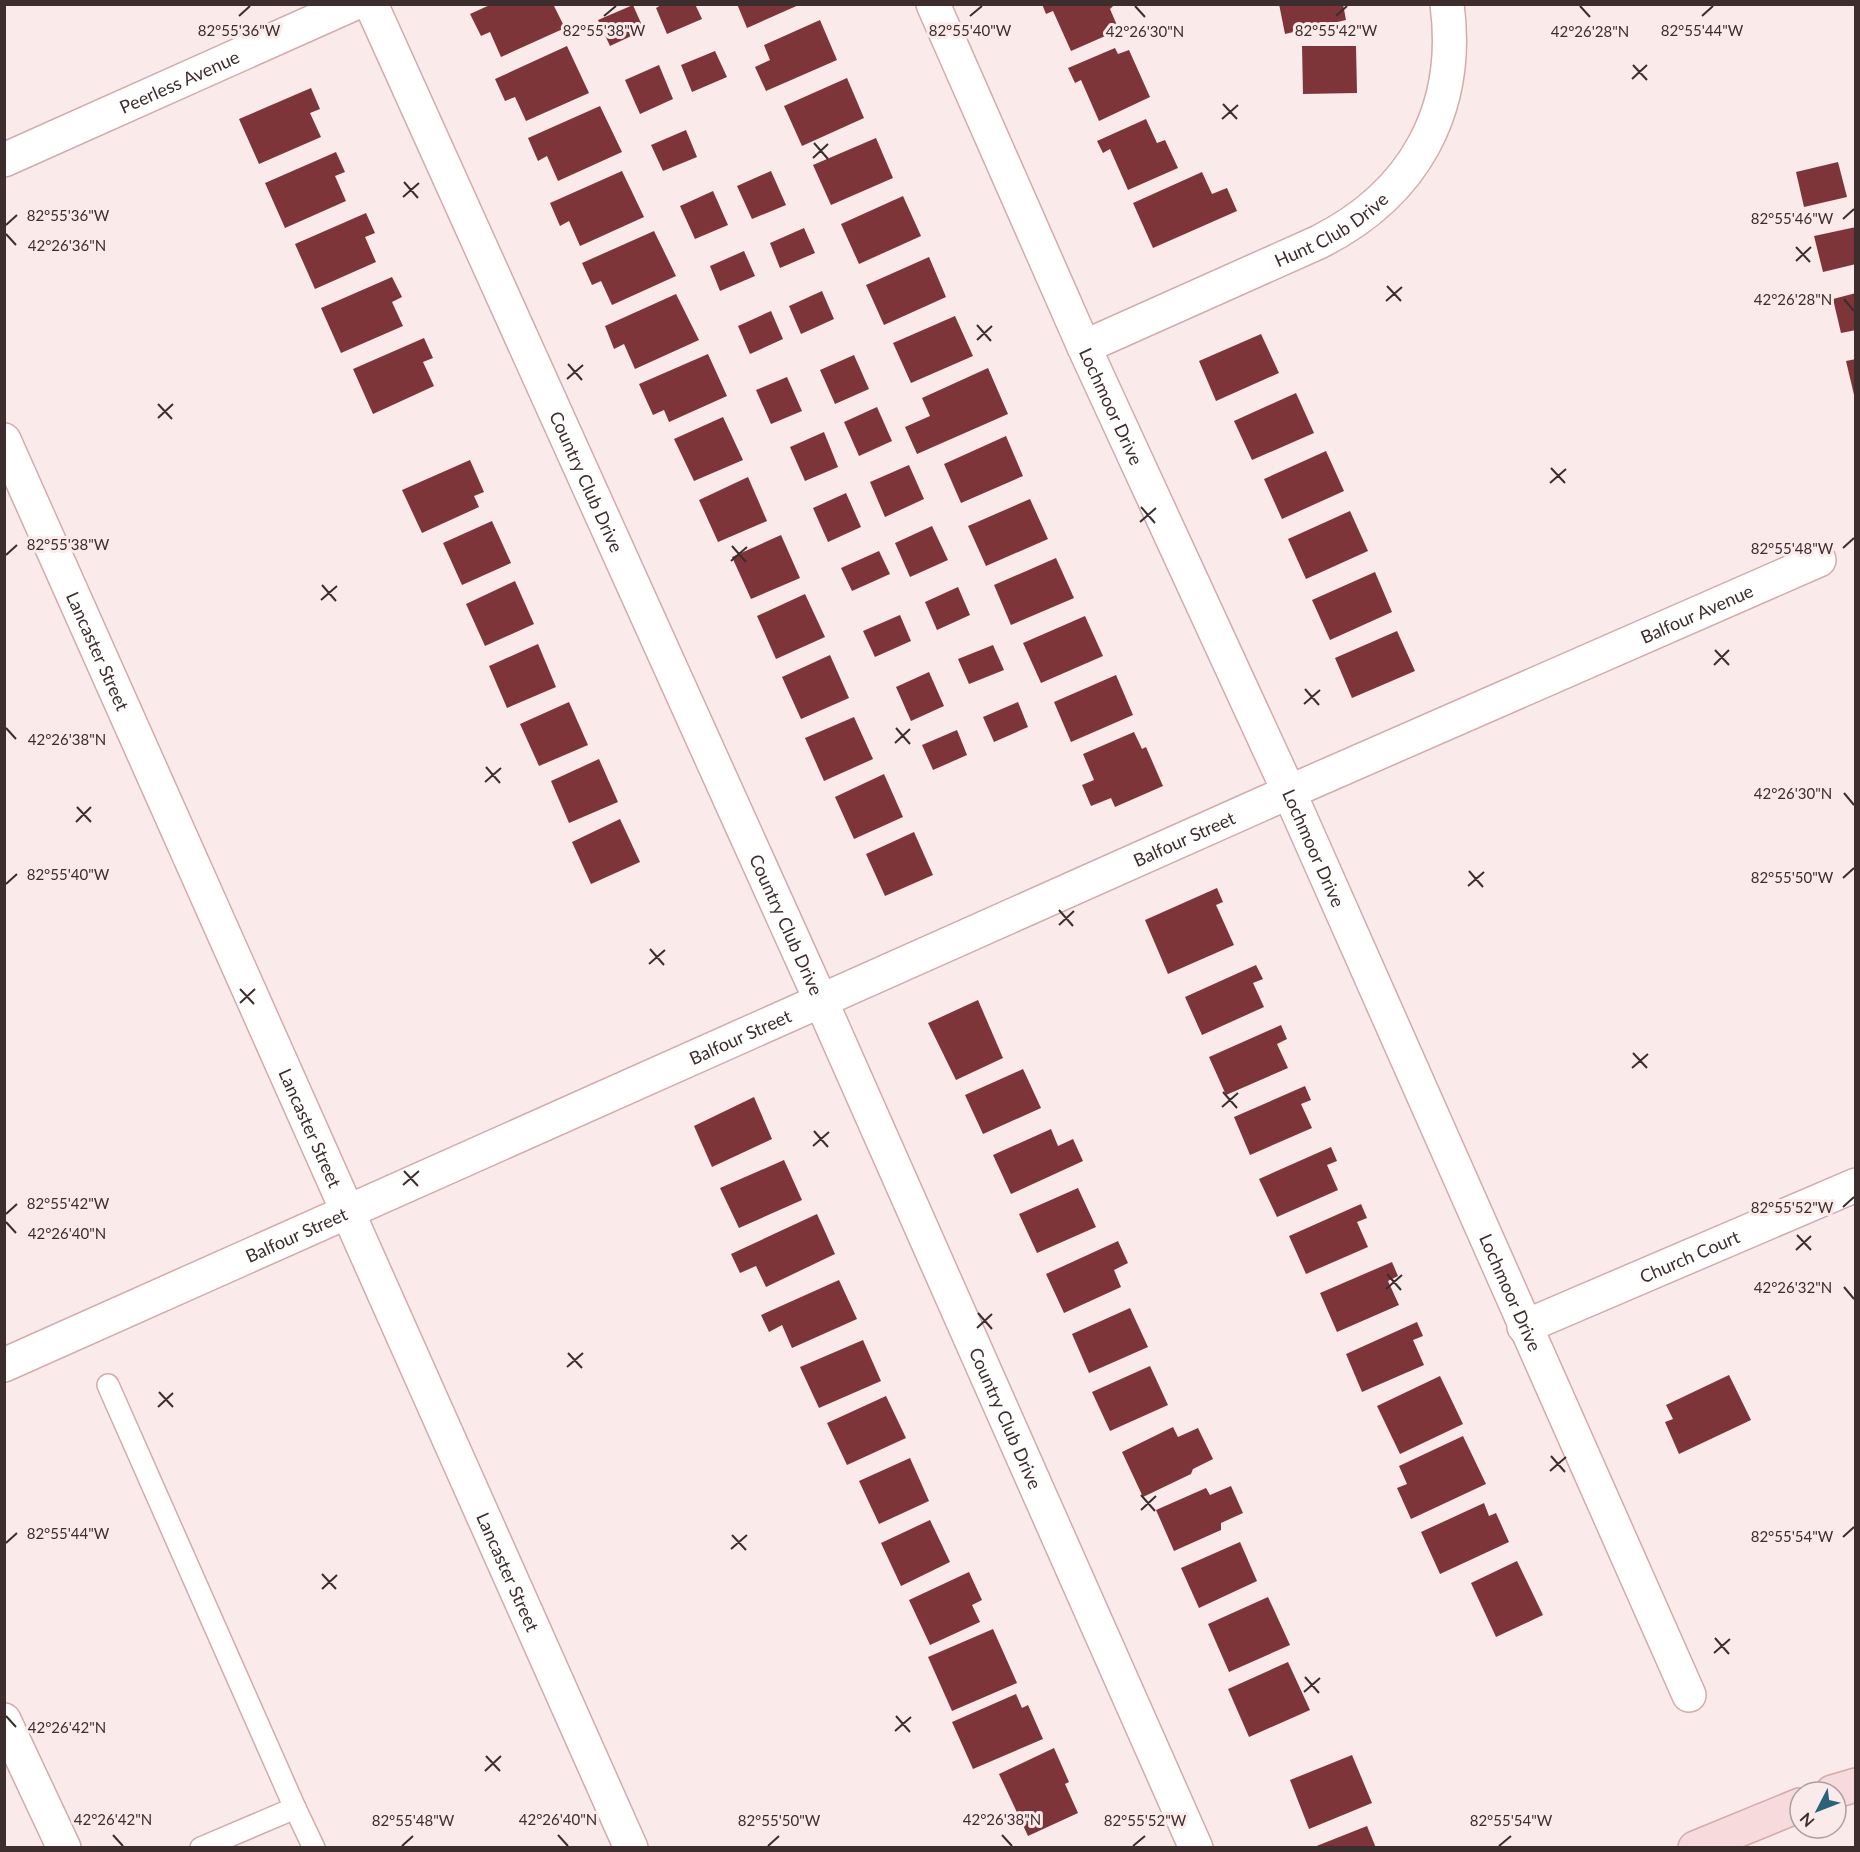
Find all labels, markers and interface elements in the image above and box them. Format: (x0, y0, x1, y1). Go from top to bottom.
text: 82°55'36"W (198, 21, 281, 39)
text: 82°55'38"W (563, 21, 646, 39)
text: 82°55'40"W (929, 21, 1012, 39)
text: 82°55'42"W (1295, 21, 1378, 39)
text: 82°55'44"W (1661, 21, 1744, 39)
text: 42°26'30"N (1106, 22, 1184, 40)
text: 42°26'28"N (1551, 22, 1629, 40)
street label: Peerless Avenue (116, 45, 243, 118)
street label: Hunt Club Drive (1271, 188, 1393, 272)
text: 82°55'36"W (27, 206, 110, 224)
text: 82°55'46"W (1751, 209, 1834, 227)
text: 42°26'36"N (28, 236, 106, 254)
text: 42°26'28"N (1754, 290, 1832, 308)
street label: Lochmoor Drive (1075, 344, 1148, 468)
street label: Country Club Drive (545, 408, 628, 556)
text: 82°55'38"W (27, 535, 110, 553)
text: 82°55'48"W (1751, 539, 1834, 557)
street label: Balfour Avenue (1637, 579, 1756, 648)
street label: Lancaster Street (62, 588, 134, 714)
text: 42°26'38"N (28, 730, 106, 748)
text: 42°26'30"N (1754, 784, 1832, 802)
street label: Lochmoor Drive (1278, 786, 1349, 910)
street label: Balfour Street (1130, 806, 1239, 871)
street label: Country Club Drive (745, 851, 828, 999)
text: 82°55'40"W (27, 865, 110, 883)
text: 82°55'50"W (1751, 868, 1834, 886)
street label: Balfour Street (686, 1004, 795, 1069)
street label: Lancaster Street (274, 1065, 347, 1191)
text: 82°55'42"W (27, 1194, 110, 1212)
text: 82°55'52"W (1751, 1198, 1834, 1216)
street label: Balfour Street (242, 1202, 351, 1267)
text: 42°26'40"N (28, 1224, 106, 1242)
street label: Church Court (1636, 1225, 1743, 1287)
street label: Lochmoor Drive (1475, 1230, 1546, 1355)
text: 42°26'32"N (1754, 1278, 1832, 1296)
street label: Country Club Drive (965, 1344, 1047, 1492)
street label: Lancaster Street (472, 1509, 544, 1635)
text: 82°55'44"W (27, 1524, 110, 1542)
text: 82°55'54"W (1751, 1527, 1834, 1545)
text: 42°26'42"N (28, 1718, 106, 1736)
north arrow (1788, 1780, 1848, 1840)
text: N (1795, 1809, 1818, 1831)
text: 42°26'42"N (74, 1810, 152, 1828)
text: 42°26'40"N (519, 1810, 597, 1828)
text: 42°26'38"N (963, 1810, 1041, 1828)
text: 82°55'48"W (372, 1811, 455, 1829)
text: 82°55'50"W (738, 1811, 821, 1829)
text: 82°55'52"W (1104, 1811, 1187, 1829)
text: 82°55'54"W (1470, 1811, 1553, 1829)

